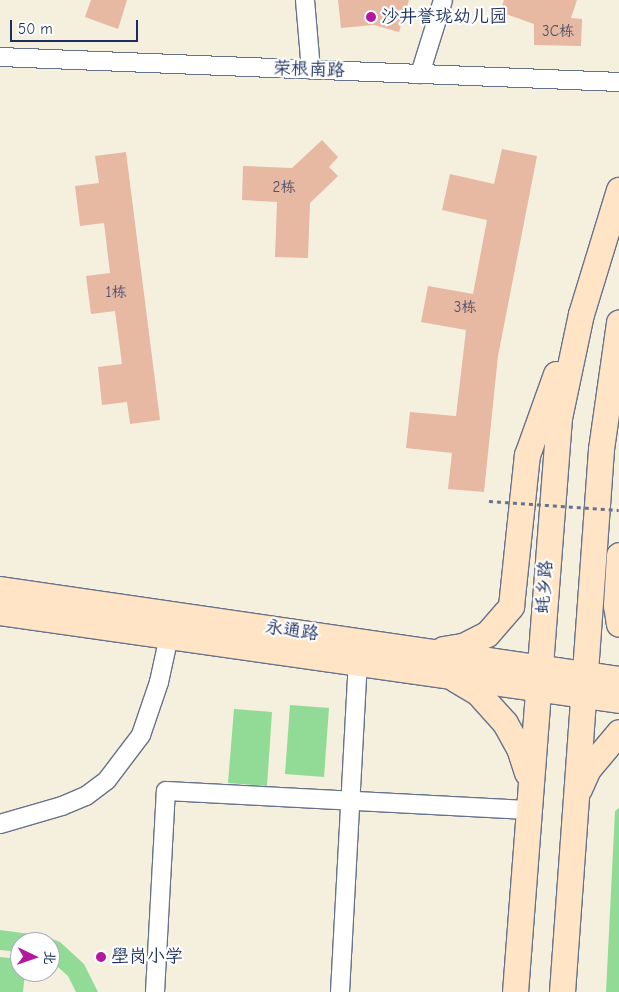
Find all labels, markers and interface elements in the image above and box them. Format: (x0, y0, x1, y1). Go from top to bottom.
place label: 沙井誉珑幼儿园 (381, 6, 507, 28)
scale bar (12, 10, 140, 42)
marker: 沙井誉珑幼儿园 (365, 11, 377, 23)
text: 50 m (18, 20, 53, 38)
house number: 3C栋 (542, 23, 574, 41)
street label: 荣根南路 (273, 58, 345, 82)
house number: 2栋 (273, 179, 295, 197)
house number: 1栋 (106, 284, 126, 302)
house number: 3栋 (454, 299, 476, 317)
street label: 蚝乡路 (532, 559, 558, 615)
street label: 永通路 (264, 617, 320, 645)
north arrow (10, 932, 60, 982)
place label: 壆岗小学 (111, 946, 183, 968)
text: 北 (41, 950, 58, 965)
marker: 壆岗小学 (95, 951, 107, 963)

